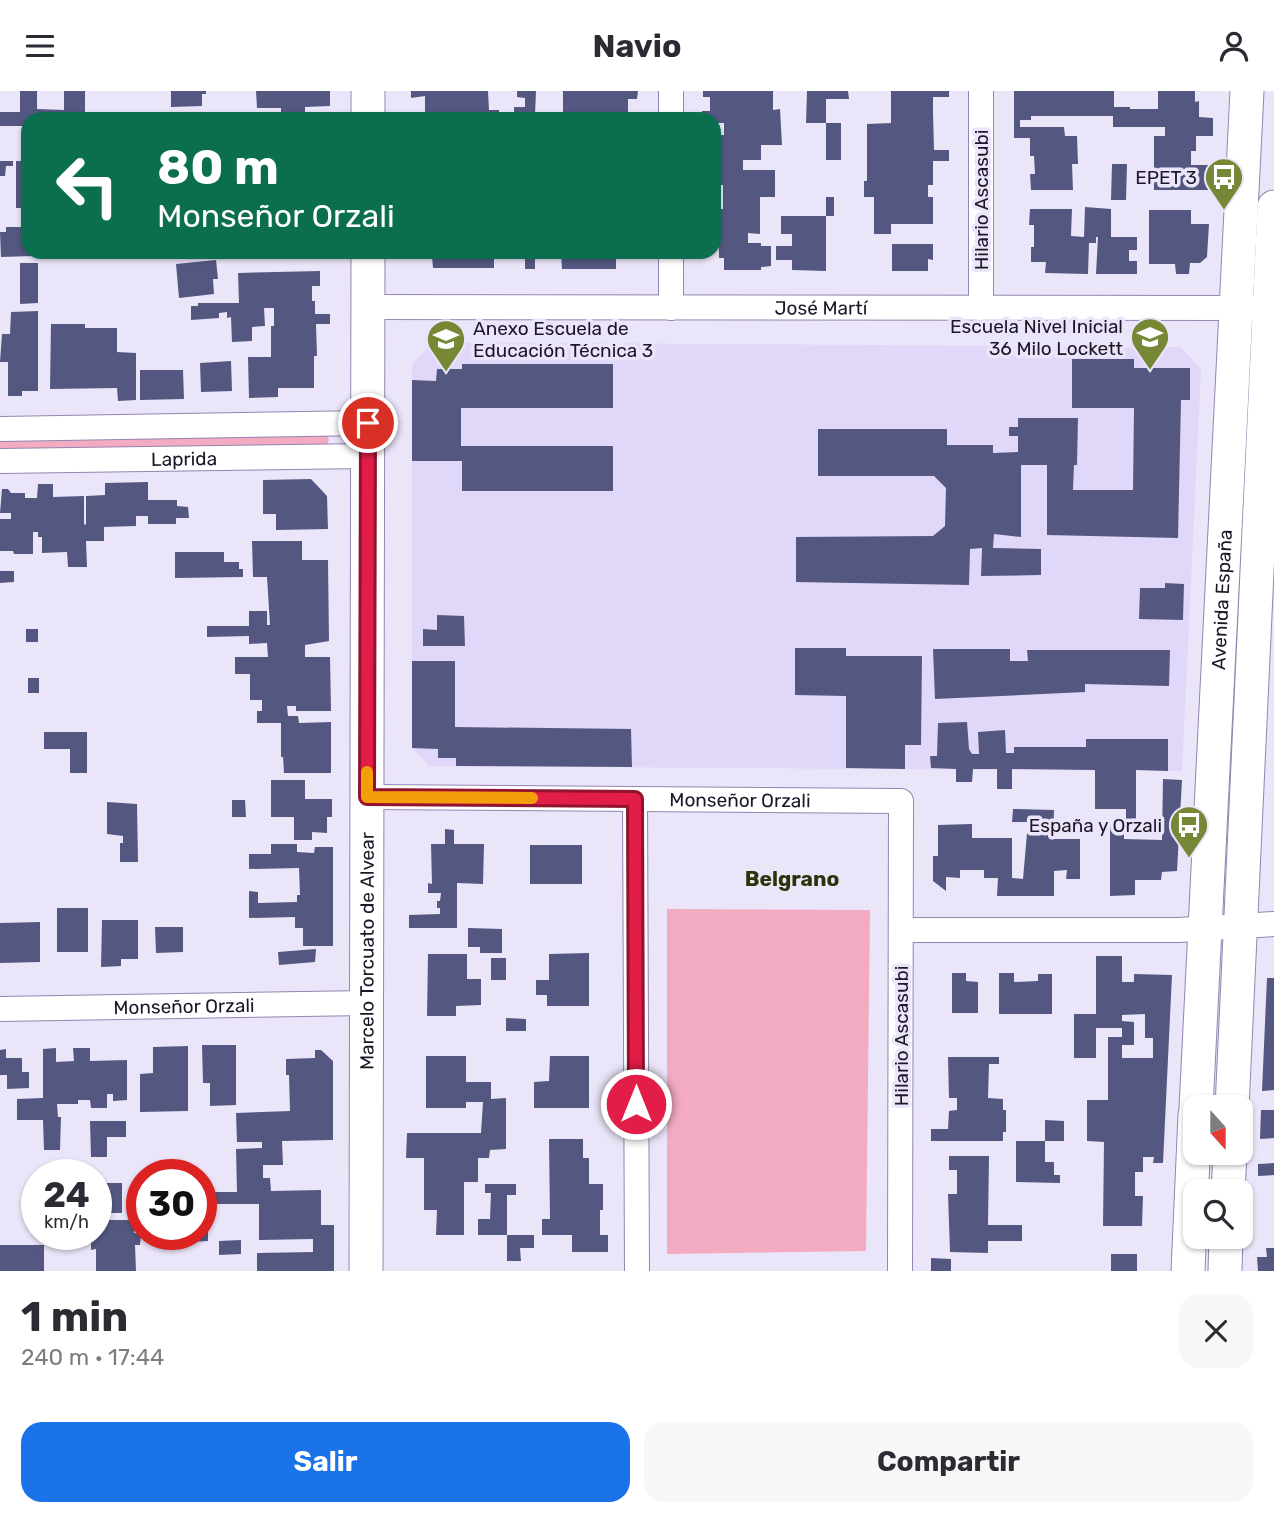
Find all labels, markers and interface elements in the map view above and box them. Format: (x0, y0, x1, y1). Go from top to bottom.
icon: menu (21, 27, 59, 65)
text: Navio (592, 27, 682, 65)
icon: person (1215, 27, 1253, 65)
street label: Hilario Ascasubi (970, 130, 993, 270)
text: 80 m (157, 138, 279, 196)
icon: left (42, 140, 133, 231)
bus stop icon: EPET 3 (1203, 156, 1245, 211)
place label: EPET 3 (1135, 166, 1197, 189)
text: Monseñor Orzali (157, 197, 395, 235)
street label: José Martí (775, 296, 869, 320)
place label: Escuela Nivel Inicial 36 Milo Lockett (950, 315, 1124, 360)
school or university icon: Escuela Nivel Inicial 36 Milo Lockett (1129, 316, 1171, 371)
place label: Anexo Escuela de Educación Técnica 3 (473, 317, 653, 362)
school or university icon: Anexo Escuela de Educación Técnica 3 (425, 318, 467, 373)
pin (338, 393, 398, 453)
icon: arrive (349, 404, 387, 442)
street label: Laprida (151, 447, 217, 471)
street label: Avenida España (1207, 529, 1237, 670)
street label: Monseñor Orzali (669, 788, 811, 812)
bus stop icon: España y Orzali (1168, 804, 1210, 859)
place label: España y Orzali (1029, 814, 1162, 837)
street label: Marcelo Torcuato de Alvear (355, 831, 379, 1070)
district label: Belgrano (745, 866, 839, 891)
street label: Hilario Ascasubi (890, 966, 913, 1106)
street label: Monseñor Orzali (113, 994, 255, 1019)
position arrow (599, 1067, 673, 1141)
north arrow (1183, 1095, 1253, 1165)
map controls (1183, 1095, 1253, 1249)
speed limit sign: 30 (126, 1159, 217, 1250)
text: 24 (43, 1174, 90, 1216)
button: search (1183, 1179, 1253, 1249)
text: km/h (44, 1211, 89, 1233)
text: 1 min (21, 1292, 128, 1342)
button: close (1179, 1294, 1253, 1368)
text: 240 m · 17:44 (21, 1343, 164, 1371)
button: Salir (21, 1422, 630, 1502)
button: Compartir (644, 1422, 1253, 1502)

